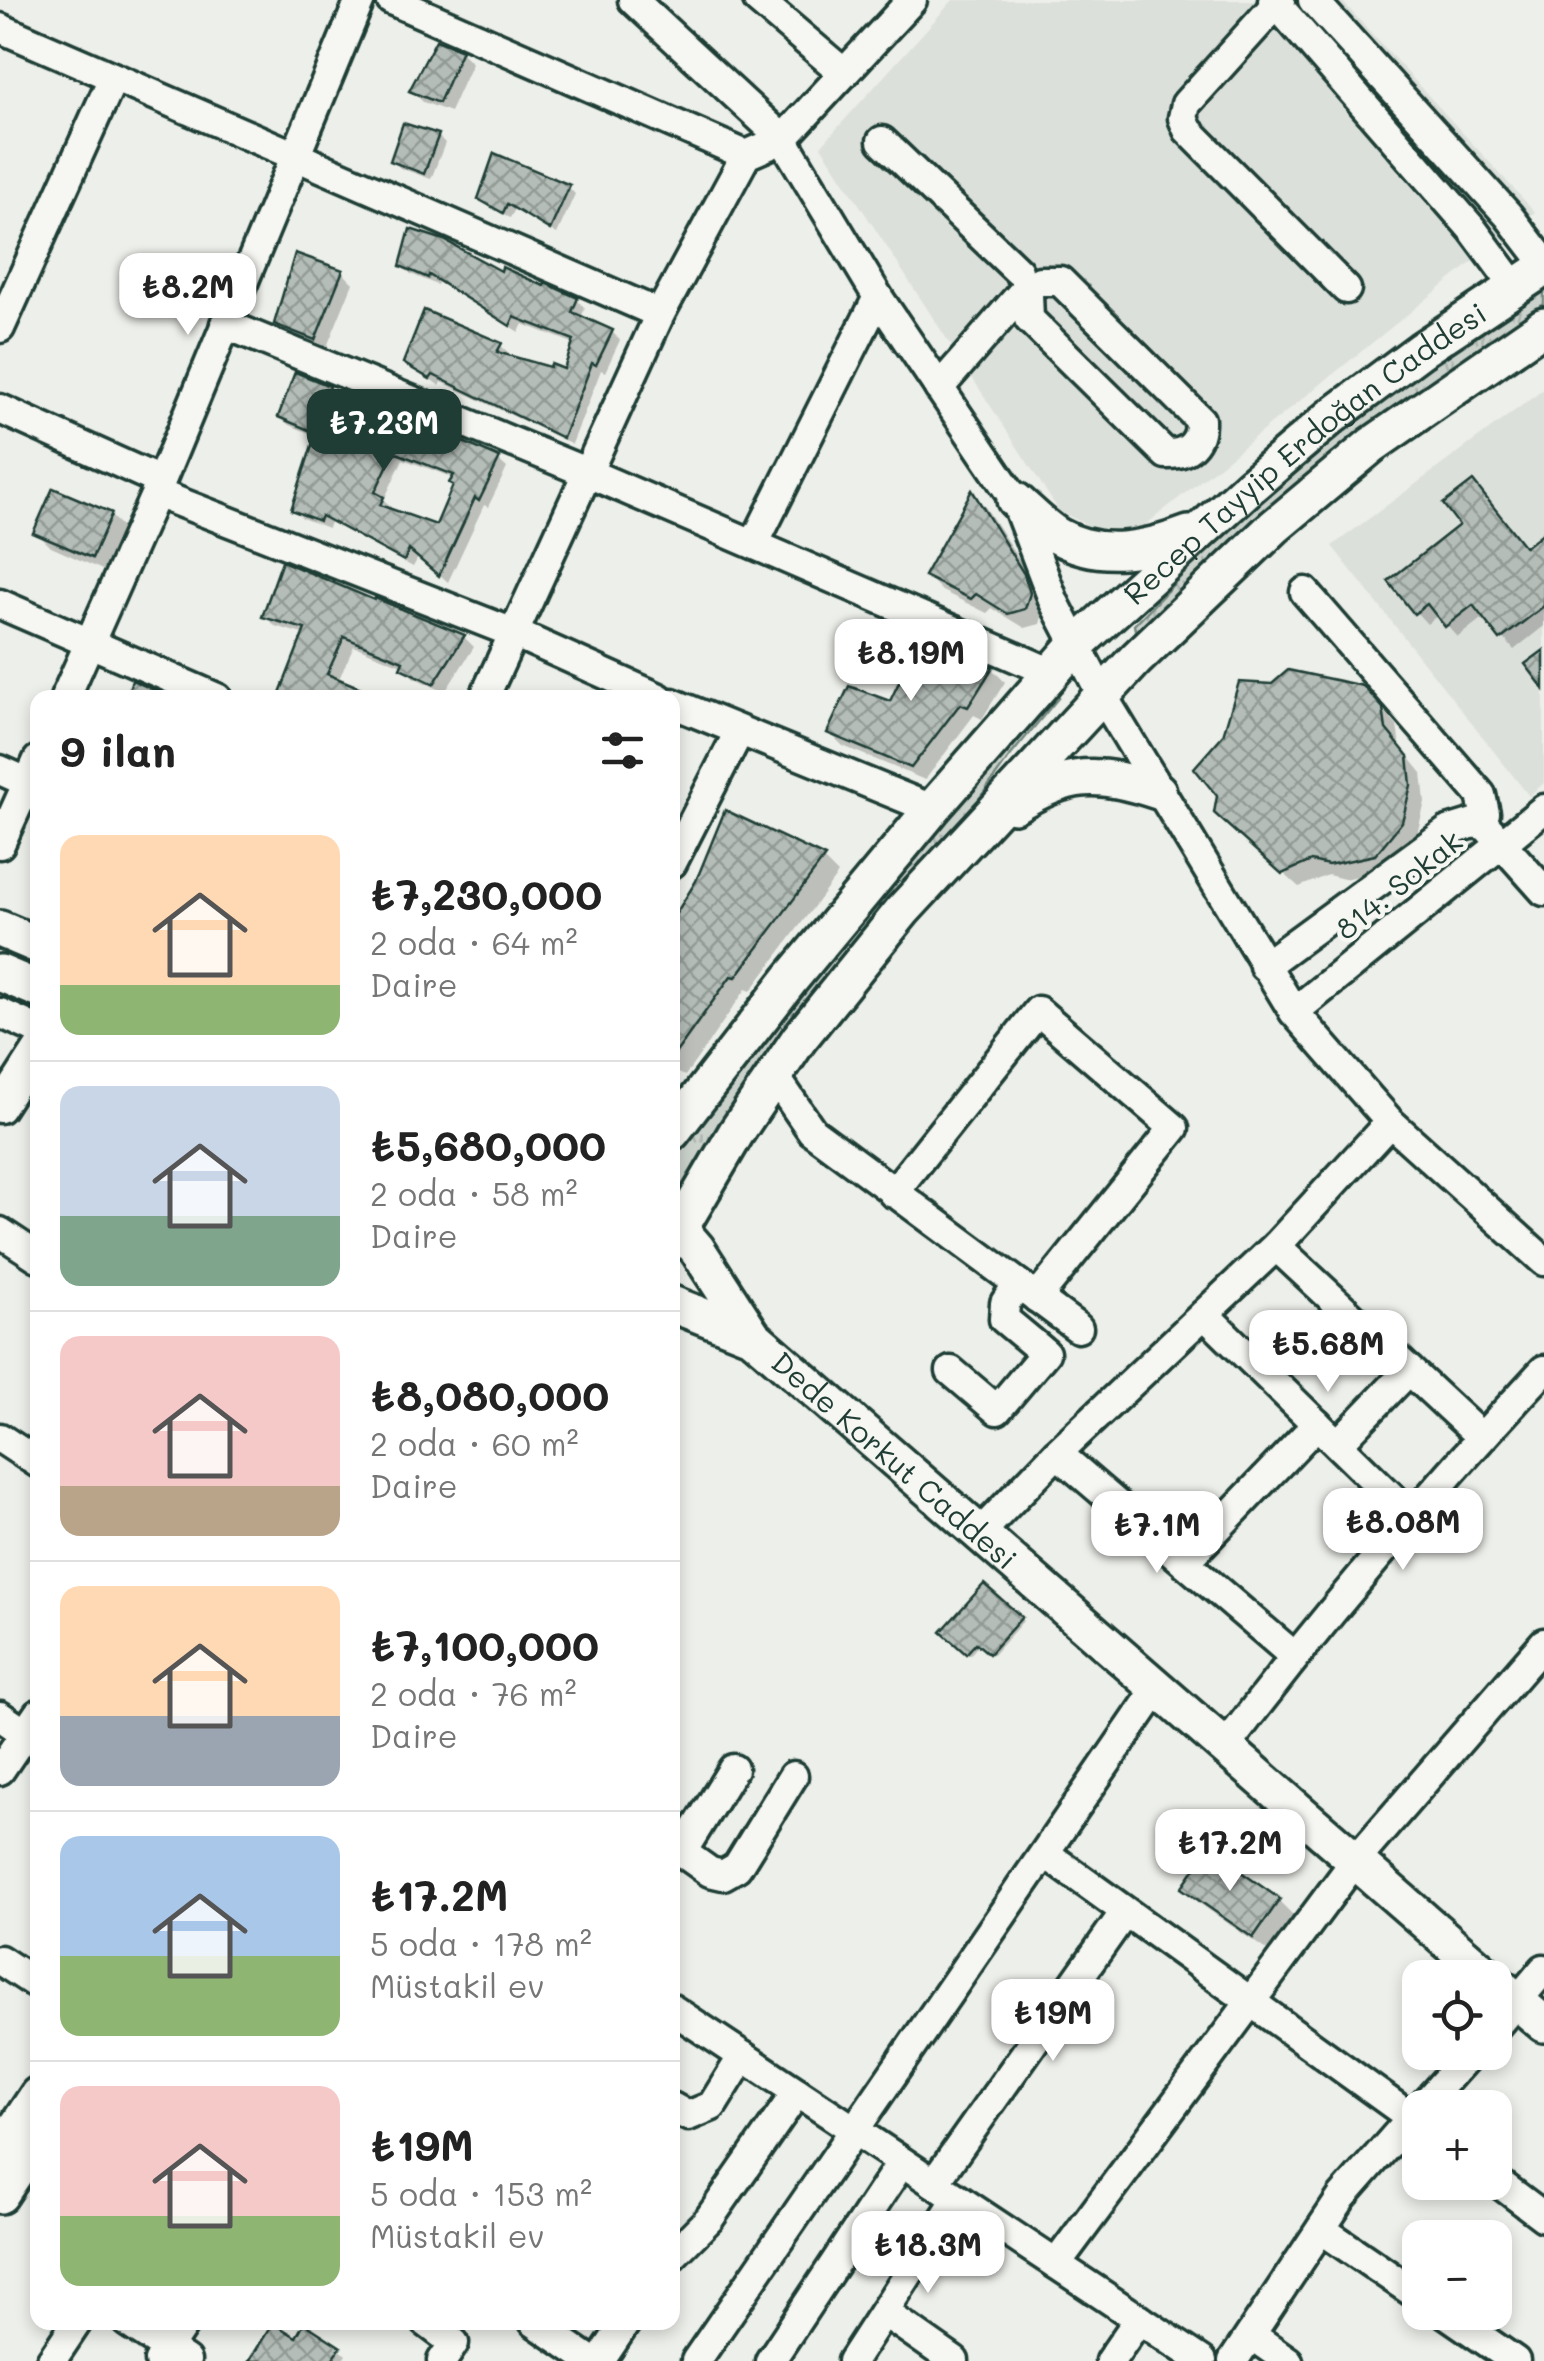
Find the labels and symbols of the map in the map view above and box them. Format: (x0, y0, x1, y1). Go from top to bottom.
pin: ₺8.2M (118, 253, 258, 338)
street label: Recep Tayyip Erdoğan Caddesi (1114, 292, 1494, 613)
pin: ₺7.23M (303, 389, 465, 474)
pin: ₺8.19M (830, 619, 992, 704)
street label: 814. Sokak (1326, 820, 1470, 948)
pin: ₺5.68M (1247, 1310, 1409, 1395)
street label: Dede Korkut Caddesi (764, 1342, 1026, 1578)
pin: ₺8.08M (1322, 1488, 1484, 1573)
pin: ₺7.1M (1087, 1491, 1227, 1576)
pin: ₺17.2M (1149, 1809, 1311, 1894)
pin: ₺19M (994, 1979, 1112, 2064)
pin: ₺18.3M (847, 2211, 1009, 2296)

